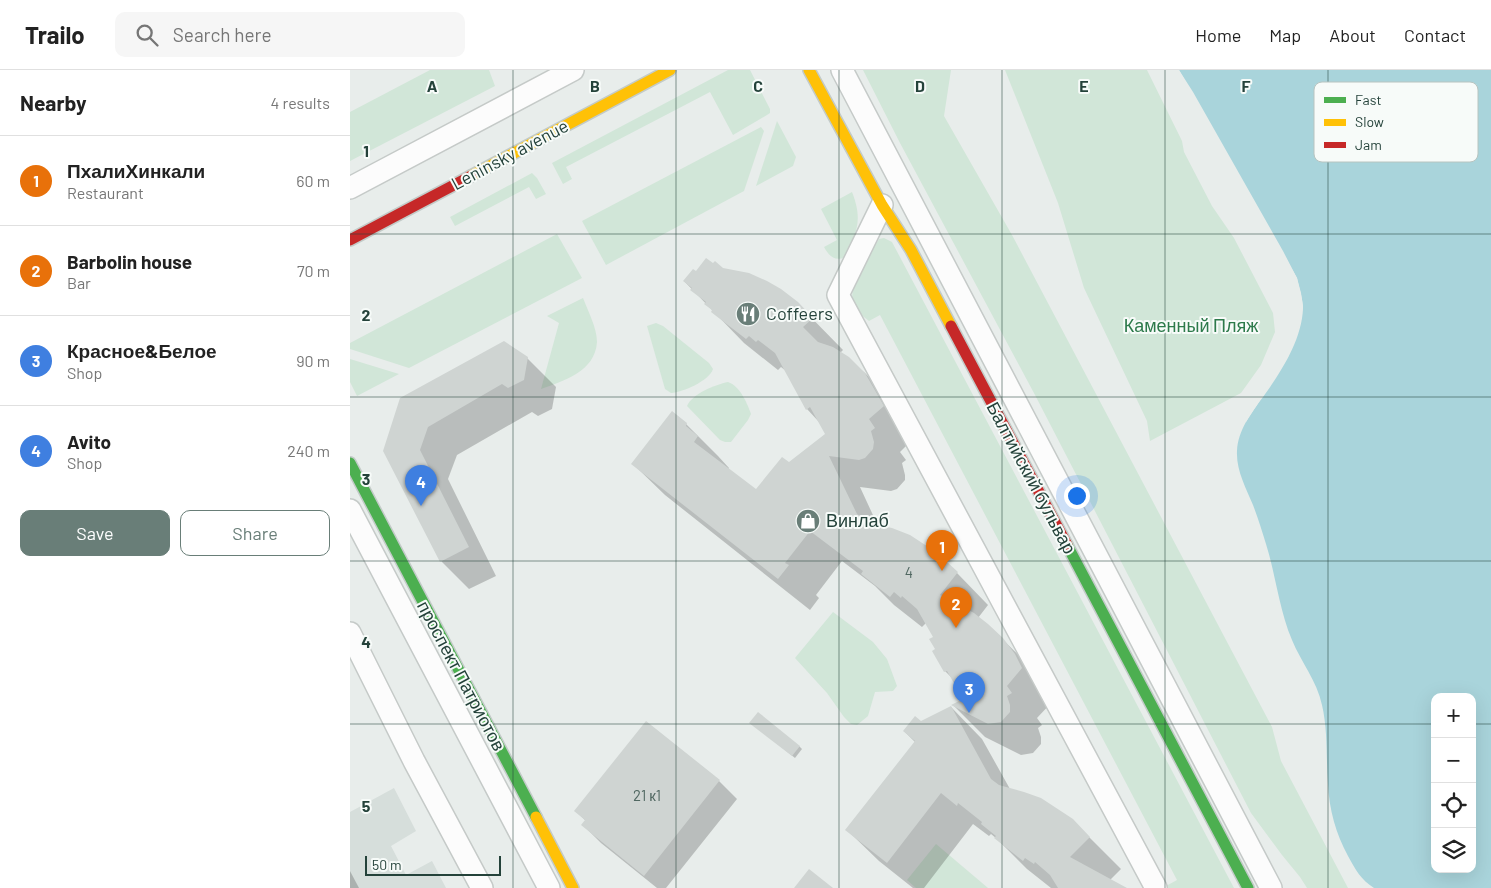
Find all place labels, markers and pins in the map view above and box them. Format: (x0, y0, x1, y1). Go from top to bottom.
restaurant icon: Coffeers (735, 301, 761, 327)
place label: Coffeers (766, 302, 833, 324)
pin: 4 (405, 465, 437, 506)
shop icon: Винлаб (795, 508, 821, 534)
place label: Винлаб (826, 509, 889, 531)
pin: 1 (926, 530, 958, 571)
pin: 2 (940, 587, 972, 628)
pin: 3 (953, 672, 985, 713)

